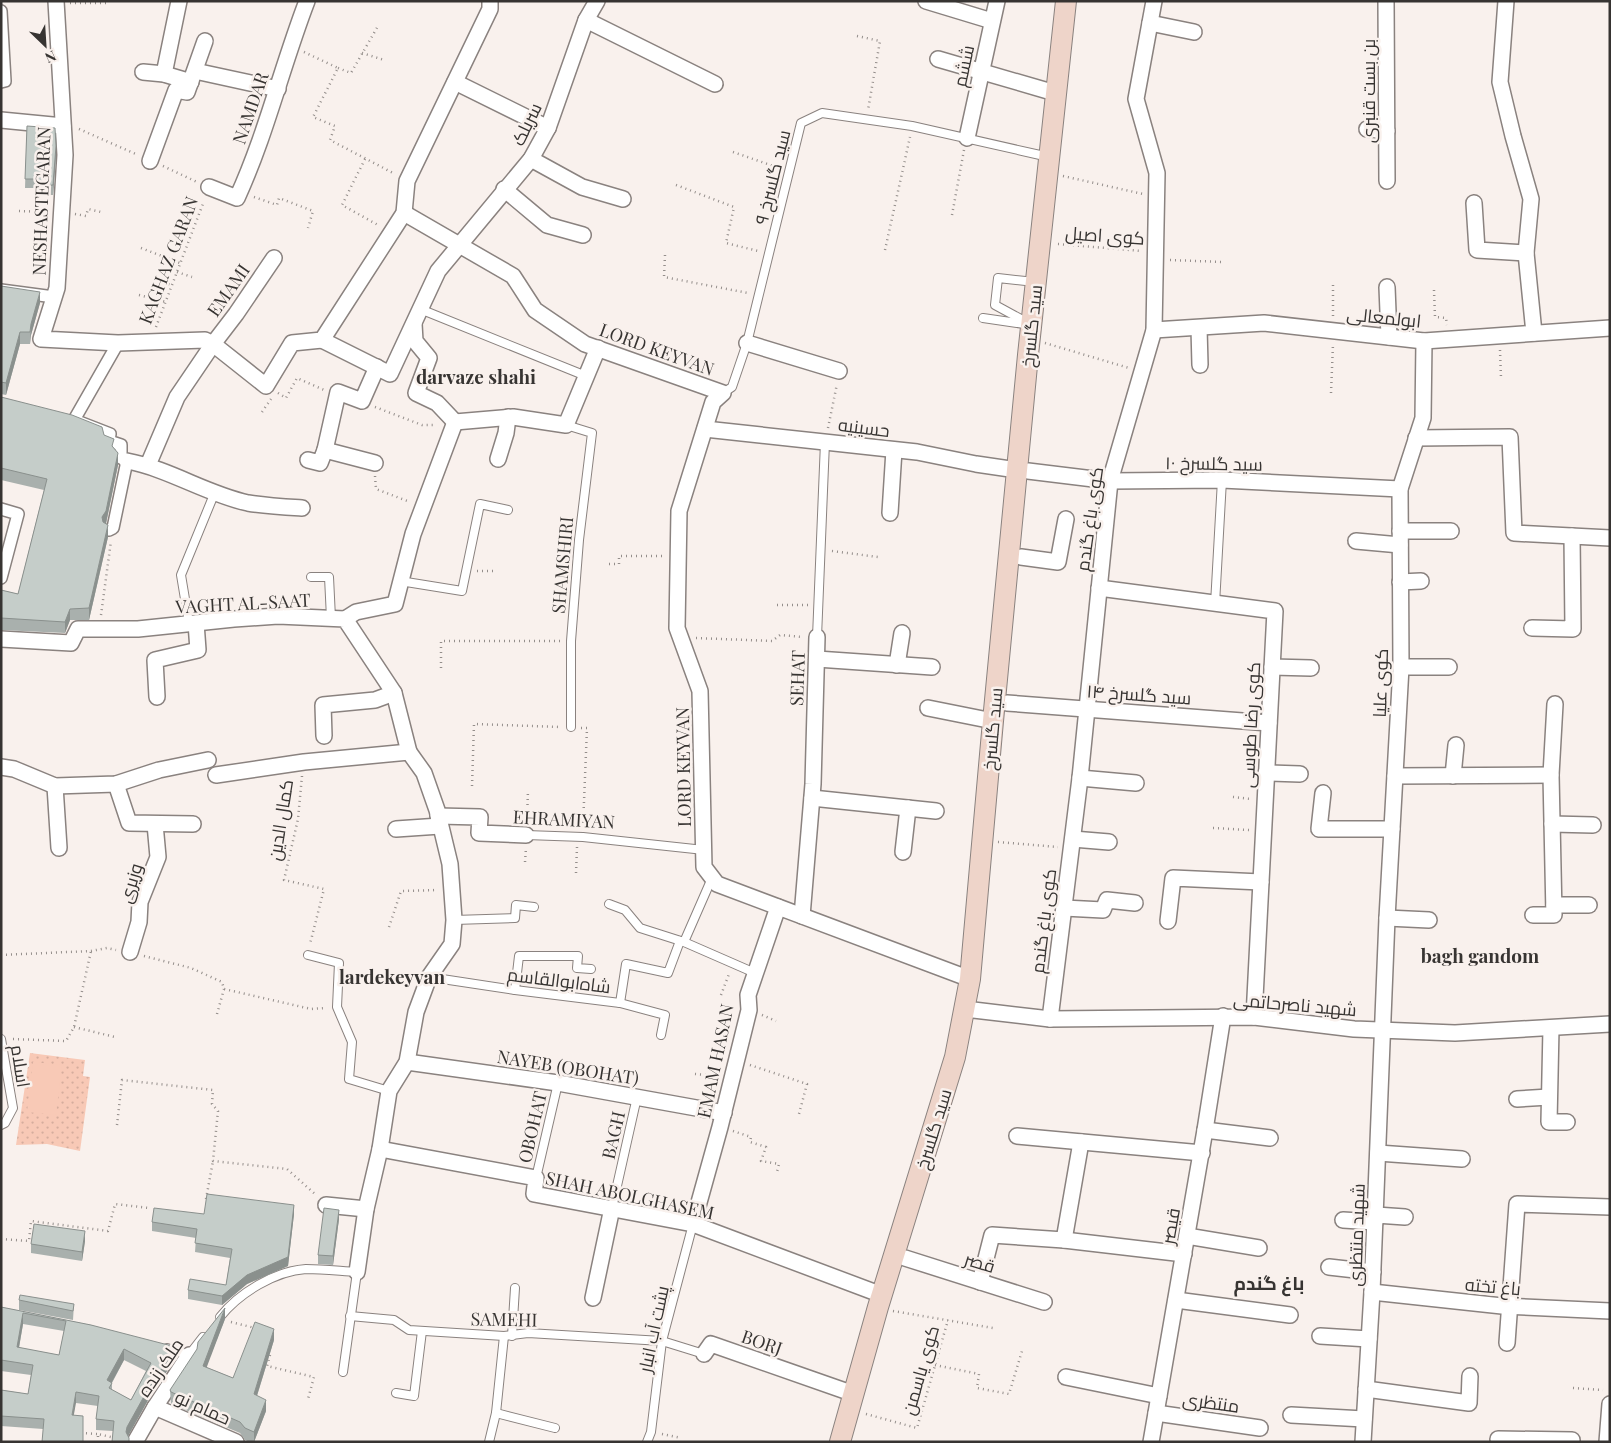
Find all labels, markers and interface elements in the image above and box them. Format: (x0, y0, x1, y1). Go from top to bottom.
north arrow (20, 20, 70, 70)
street label: بن بست قنبری (1356, 39, 1380, 143)
street label: ششم (947, 43, 980, 89)
text: N (42, 46, 59, 68)
street label: NAMDAR (227, 69, 274, 147)
street label: سریلک (505, 99, 547, 149)
street label: NESHASTEGARAN (26, 126, 56, 276)
street label: سید گلسرخ ۹ (749, 127, 796, 227)
street label: KAGHAZ GARAN (133, 193, 203, 327)
street label: کوی اصیل (1064, 220, 1146, 250)
street label: EMAMI (201, 259, 255, 321)
street label: سید گلسرخ (1015, 283, 1048, 369)
street label: ابولمعالی (1346, 301, 1422, 333)
street label: LORD KEYVAN (596, 317, 718, 381)
district label: darvaze shahi (416, 363, 536, 389)
street label: حسینیه (837, 412, 891, 442)
street label: سید گلسرخ ۱۰ (1165, 450, 1263, 477)
street label: کوی باغ گندم (1070, 465, 1109, 573)
street label: SHAMSHIRI (546, 516, 578, 614)
street label: VAGHT AL-SAAT (174, 587, 311, 619)
street label: کوی علیا (1367, 648, 1393, 718)
street label: SEHAT (784, 650, 810, 706)
street label: کوی رضا طوسی (1235, 661, 1265, 789)
street label: سید گلسرخ ۱۴ (1086, 678, 1192, 711)
street label: سید گلسرخ (976, 687, 1009, 771)
street label: LORD KEYVAN (670, 706, 696, 827)
street label: کمال الدین (262, 778, 298, 862)
street label: EHRAMIYAN (512, 804, 616, 834)
street label: وزیری (113, 860, 147, 906)
street label: کوی باغ گندم (1025, 867, 1062, 975)
district label: bagh gandom (1421, 942, 1539, 968)
street label: شاه‌ابوالقاسم (506, 962, 612, 999)
district label: lardekeyvan (339, 963, 445, 989)
street label: شهید ناصرحاتمی (1232, 987, 1358, 1021)
street label: EMAM HASAN (691, 1001, 739, 1120)
street label: اسلام (5, 1043, 36, 1089)
street label: NAYEB (OBOHAT) (495, 1044, 641, 1090)
street label: سید گلسرخ (909, 1086, 958, 1172)
street label: OBOHAT (512, 1089, 552, 1165)
street label: BAGH (596, 1109, 630, 1161)
street label: SHAH ABOLGHASEM (543, 1165, 717, 1225)
street label: شهید منتظری (1342, 1183, 1370, 1287)
street label: قیصر (1155, 1206, 1185, 1247)
street label: قصر (961, 1246, 998, 1278)
district label: باغ گندم (1233, 1269, 1305, 1297)
street label: باغ تخته (1464, 1272, 1522, 1301)
street label: پشت آب انبار (632, 1283, 675, 1376)
street label: SAMEHI (470, 1306, 538, 1332)
street label: کوی یاسمن (896, 1322, 944, 1418)
street label: BORJ (738, 1324, 786, 1360)
street label: ملک زنده (132, 1333, 188, 1401)
street label: حمام نو (171, 1384, 235, 1431)
street label: منتظری (1181, 1386, 1241, 1418)

